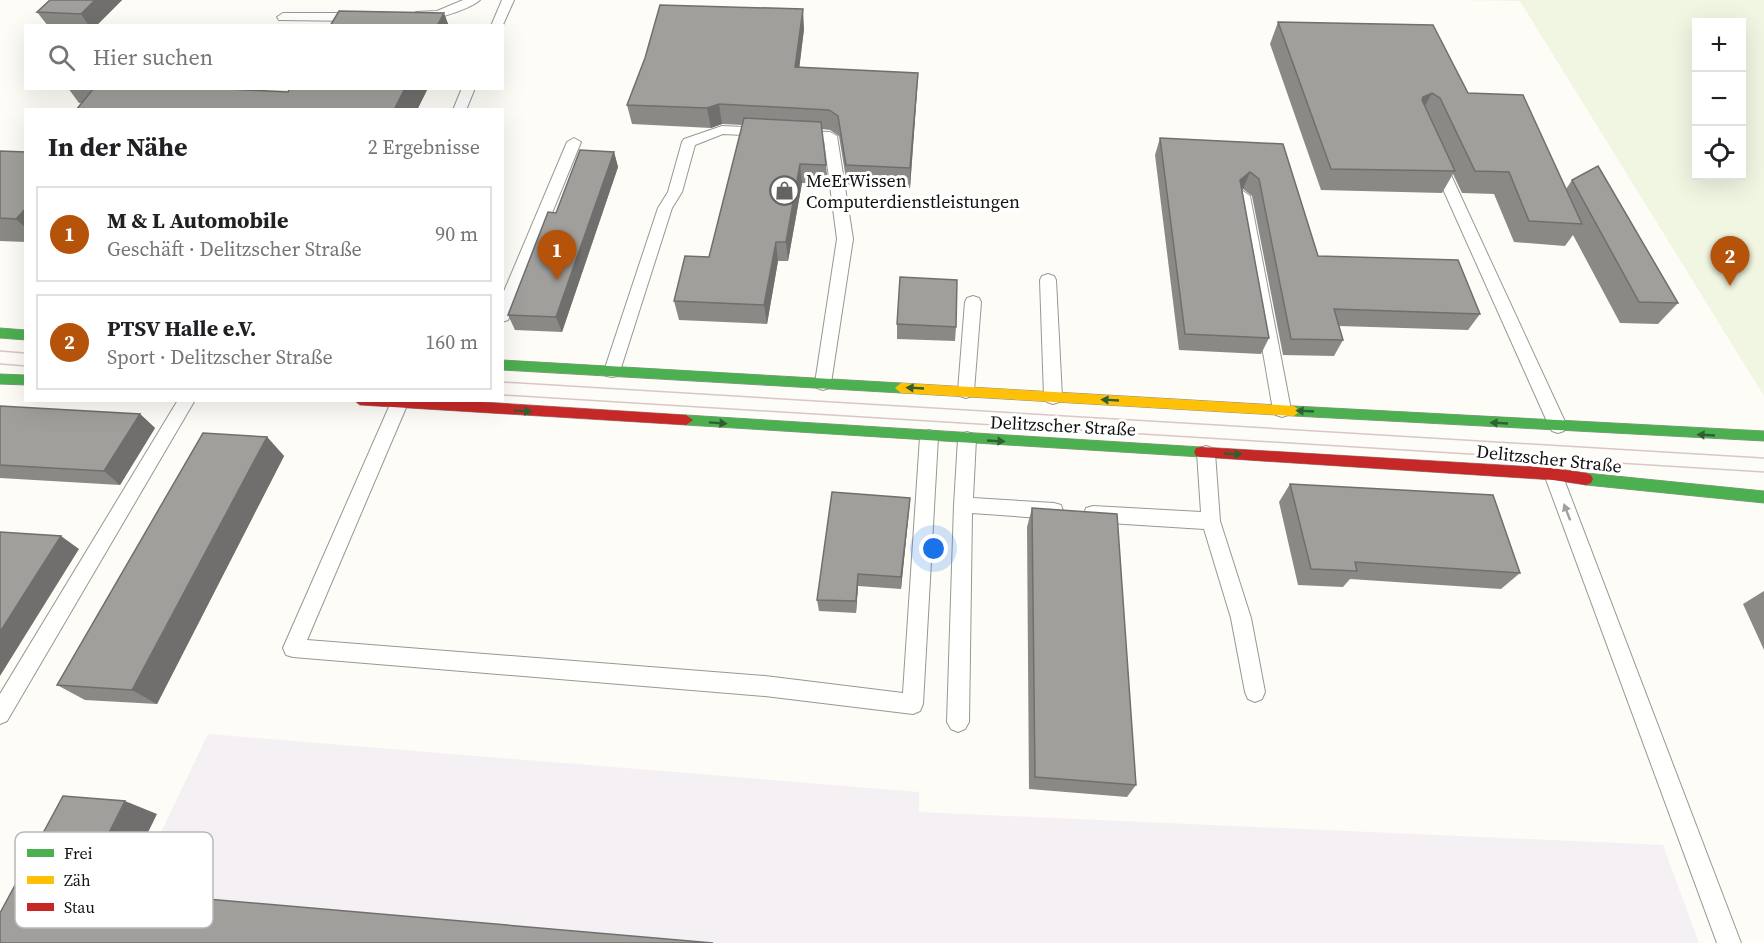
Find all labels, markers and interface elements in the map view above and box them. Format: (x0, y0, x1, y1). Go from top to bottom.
map controls (1692, 18, 1746, 180)
button: + (1692, 18, 1746, 72)
search box (24, 24, 504, 90)
icon: search (45, 41, 78, 74)
text: Hier suchen (93, 42, 213, 72)
button: − (1692, 72, 1746, 126)
button: locate (1692, 126, 1746, 180)
text: In der Nähe (48, 129, 188, 165)
text: 2 Ergebnisse (368, 133, 480, 161)
place label: MeErWissen Computerdienstleistungen (806, 168, 1020, 214)
shop icon: MeErWissen Computerdienstleistungen (769, 175, 801, 207)
text: M & L Automobile (107, 205, 288, 235)
text: 1 (64, 220, 75, 248)
text: 90 m (435, 220, 478, 248)
pin: 1 (538, 230, 576, 280)
text: Geschäft · Delitzscher Straße (107, 235, 362, 263)
pin: 2 (1710, 236, 1750, 286)
text: PTSV Halle e.V. (107, 313, 256, 343)
text: 2 (64, 328, 75, 356)
text: 160 m (425, 328, 478, 356)
text: Sport · Delitzscher Straße (107, 343, 333, 371)
one-way arrow (906, 384, 925, 393)
one-way arrow (1101, 395, 1120, 405)
one-way arrow (514, 406, 533, 415)
one-way arrow (1295, 407, 1314, 416)
street label: Delitzscher Straße (989, 409, 1137, 442)
one-way arrow (708, 418, 727, 428)
one-way arrow (1490, 418, 1509, 428)
one-way arrow (1696, 430, 1715, 439)
one-way arrow (987, 436, 1006, 445)
street label: Delitzscher Straße (1475, 438, 1623, 479)
one-way arrow (1223, 450, 1242, 459)
one-way arrow (1562, 502, 1572, 520)
your location (919, 534, 948, 563)
legend (15, 832, 213, 928)
text: Frei (64, 842, 93, 864)
text: Zäh (64, 869, 91, 891)
text: Stau (64, 896, 95, 918)

